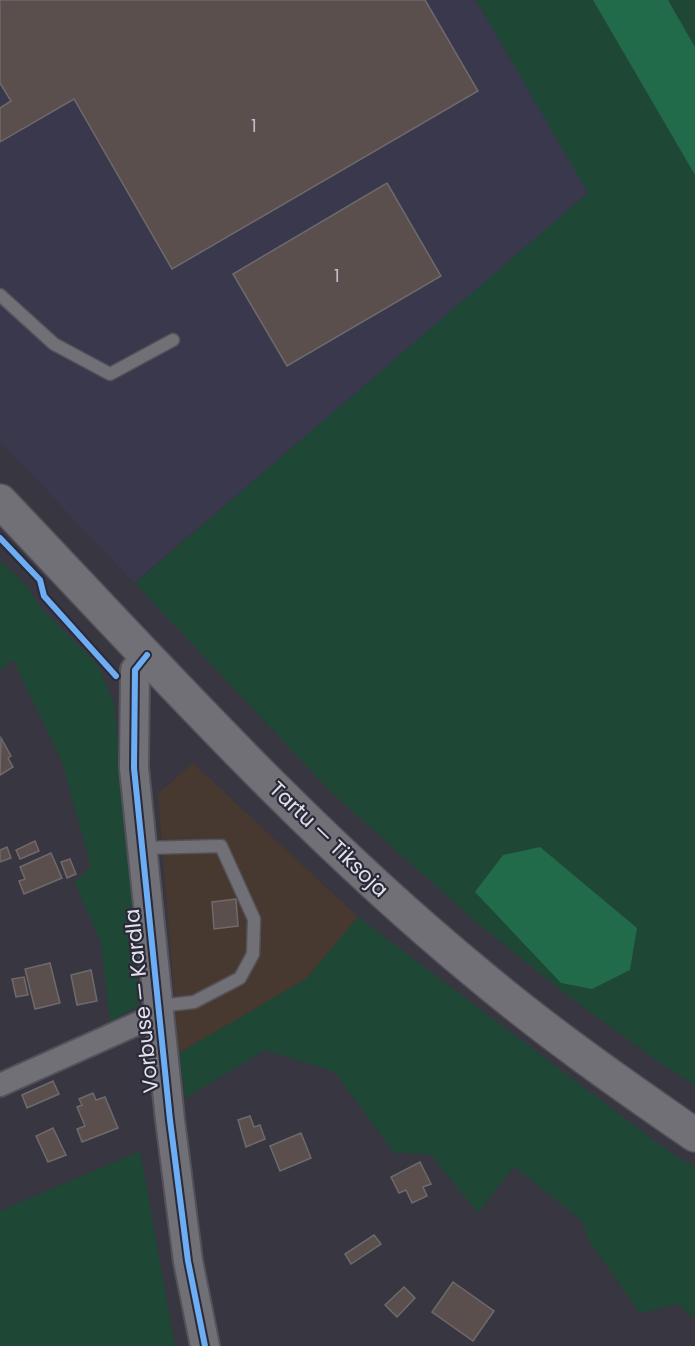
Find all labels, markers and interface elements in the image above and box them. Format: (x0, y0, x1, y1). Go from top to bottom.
house number: 1 (251, 113, 257, 138)
house number: 1 (334, 263, 340, 288)
street label: Tartu — Tiksoja (263, 775, 395, 903)
street label: Vorbuse — Kardla (117, 907, 165, 1095)

